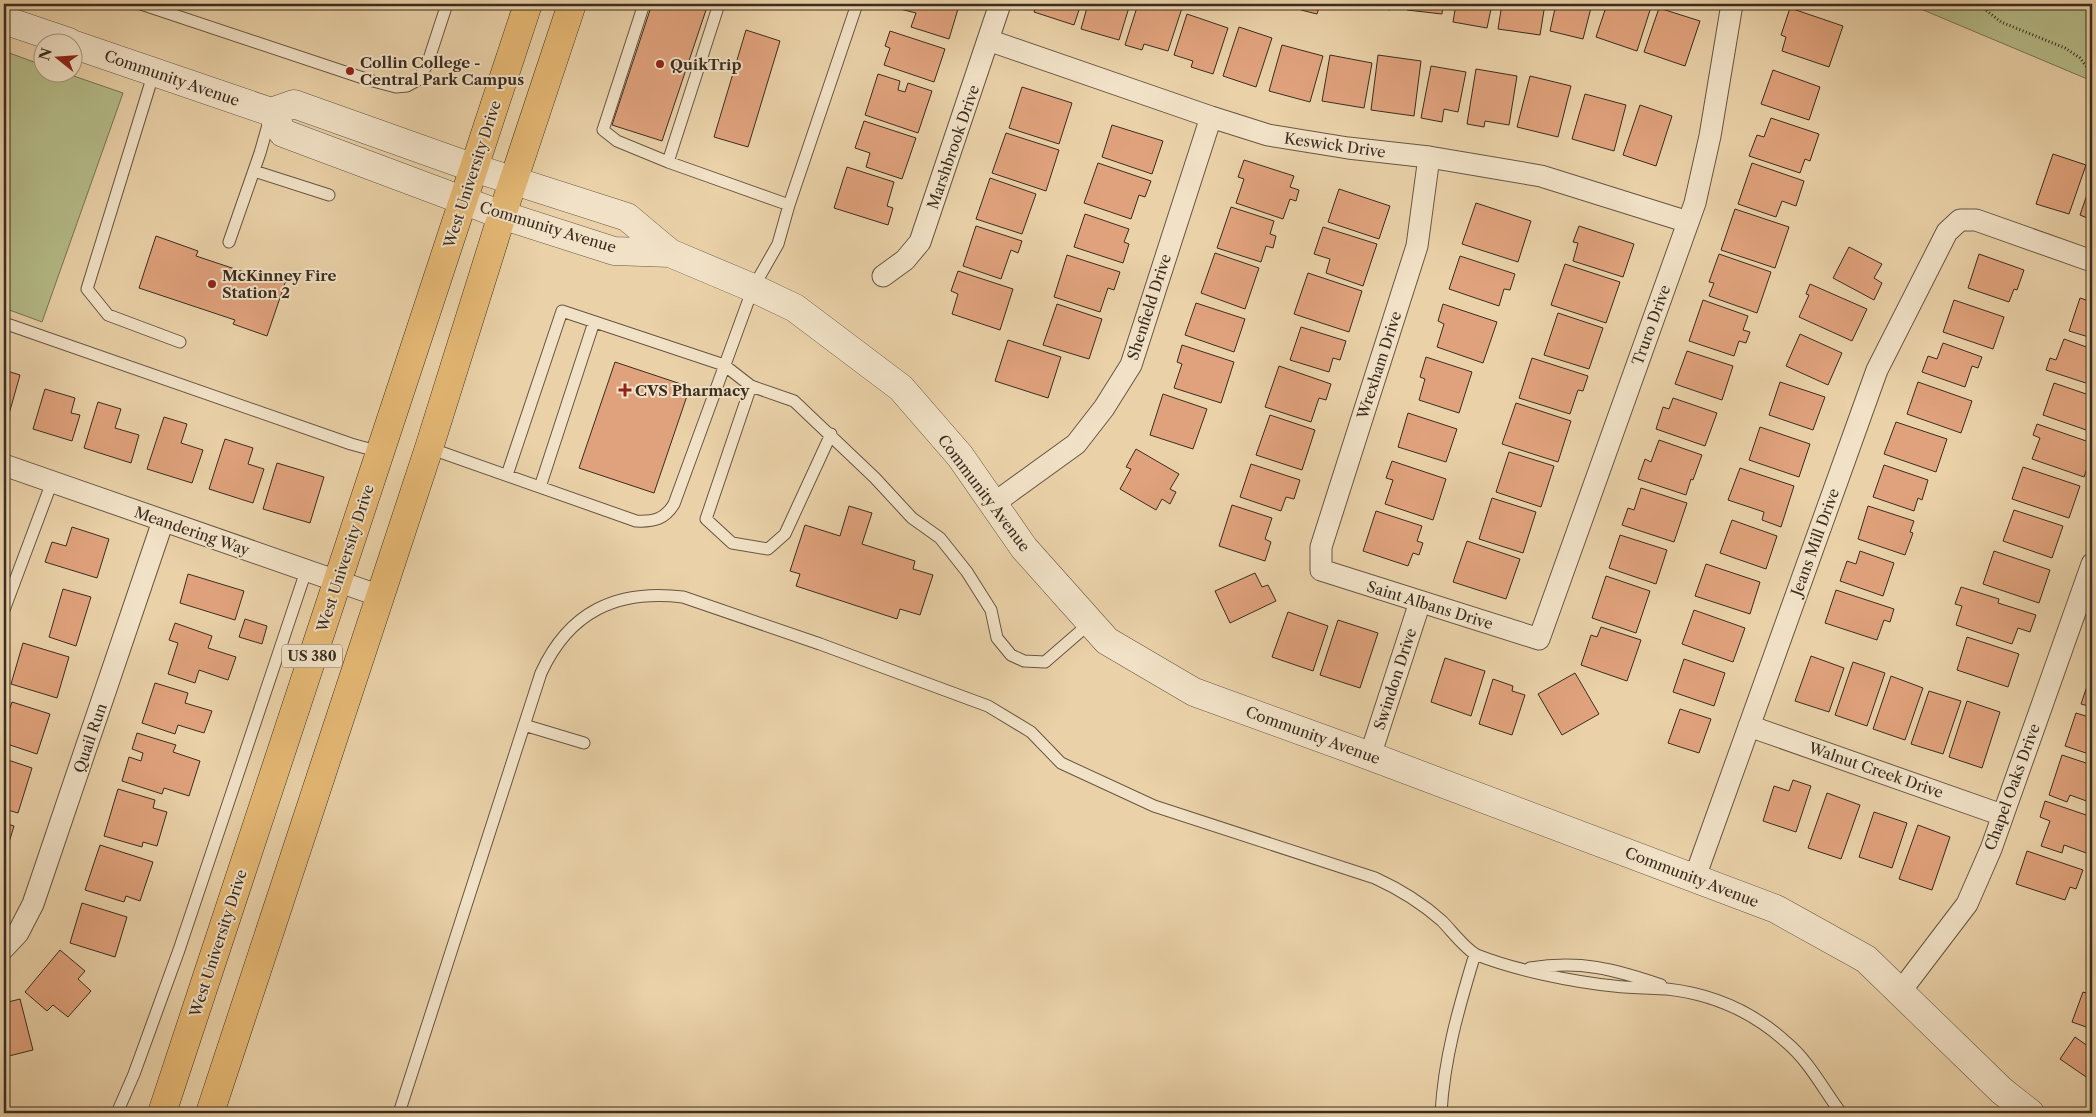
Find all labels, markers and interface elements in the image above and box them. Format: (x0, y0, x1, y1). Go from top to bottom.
north arrow (32, 32, 82, 82)
text: N (35, 46, 56, 63)
street label: Community Avenue (102, 46, 242, 110)
place label: Collin College - Central Park Campus (360, 53, 524, 89)
place label: QuikTrip (670, 55, 741, 74)
marker: QuikTrip (654, 58, 666, 70)
marker: Collin College - Central Park Campus (344, 65, 356, 77)
street label: Marshbrook Drive (923, 82, 983, 212)
street label: West University Drive (439, 98, 505, 251)
street label: Keswick Drive (1283, 128, 1387, 162)
street label: Community Avenue (477, 197, 619, 257)
street label: Shenfield Drive (1123, 251, 1175, 363)
place label: McKinney Fire Station 2 (222, 266, 337, 302)
marker: McKinney Fire Station 2 (206, 278, 218, 290)
street label: Truro Drive (1628, 282, 1674, 368)
street label: Wrexham Drive (1352, 309, 1405, 422)
place label: CVS Pharmacy (635, 381, 750, 400)
marker: CVS Pharmacy (619, 384, 631, 396)
street label: Community Avenue (934, 431, 1034, 555)
street label: West University Drive (312, 482, 378, 635)
street label: Jeans Mill Drive (1786, 486, 1843, 600)
street label: Meandering Way (132, 502, 253, 560)
street label: Saint Albans Drive (1365, 577, 1495, 633)
street label: Swindon Drive (1370, 626, 1420, 732)
road number: US 380 (282, 644, 342, 668)
street label: Quail Run (69, 700, 111, 775)
street label: Community Avenue (1243, 702, 1383, 768)
street label: Chapel Oaks Drive (1980, 721, 2044, 853)
street label: Walnut Creek Drive (1805, 738, 1946, 802)
street label: Community Avenue (1622, 843, 1762, 911)
street label: West University Drive (185, 867, 251, 1020)

